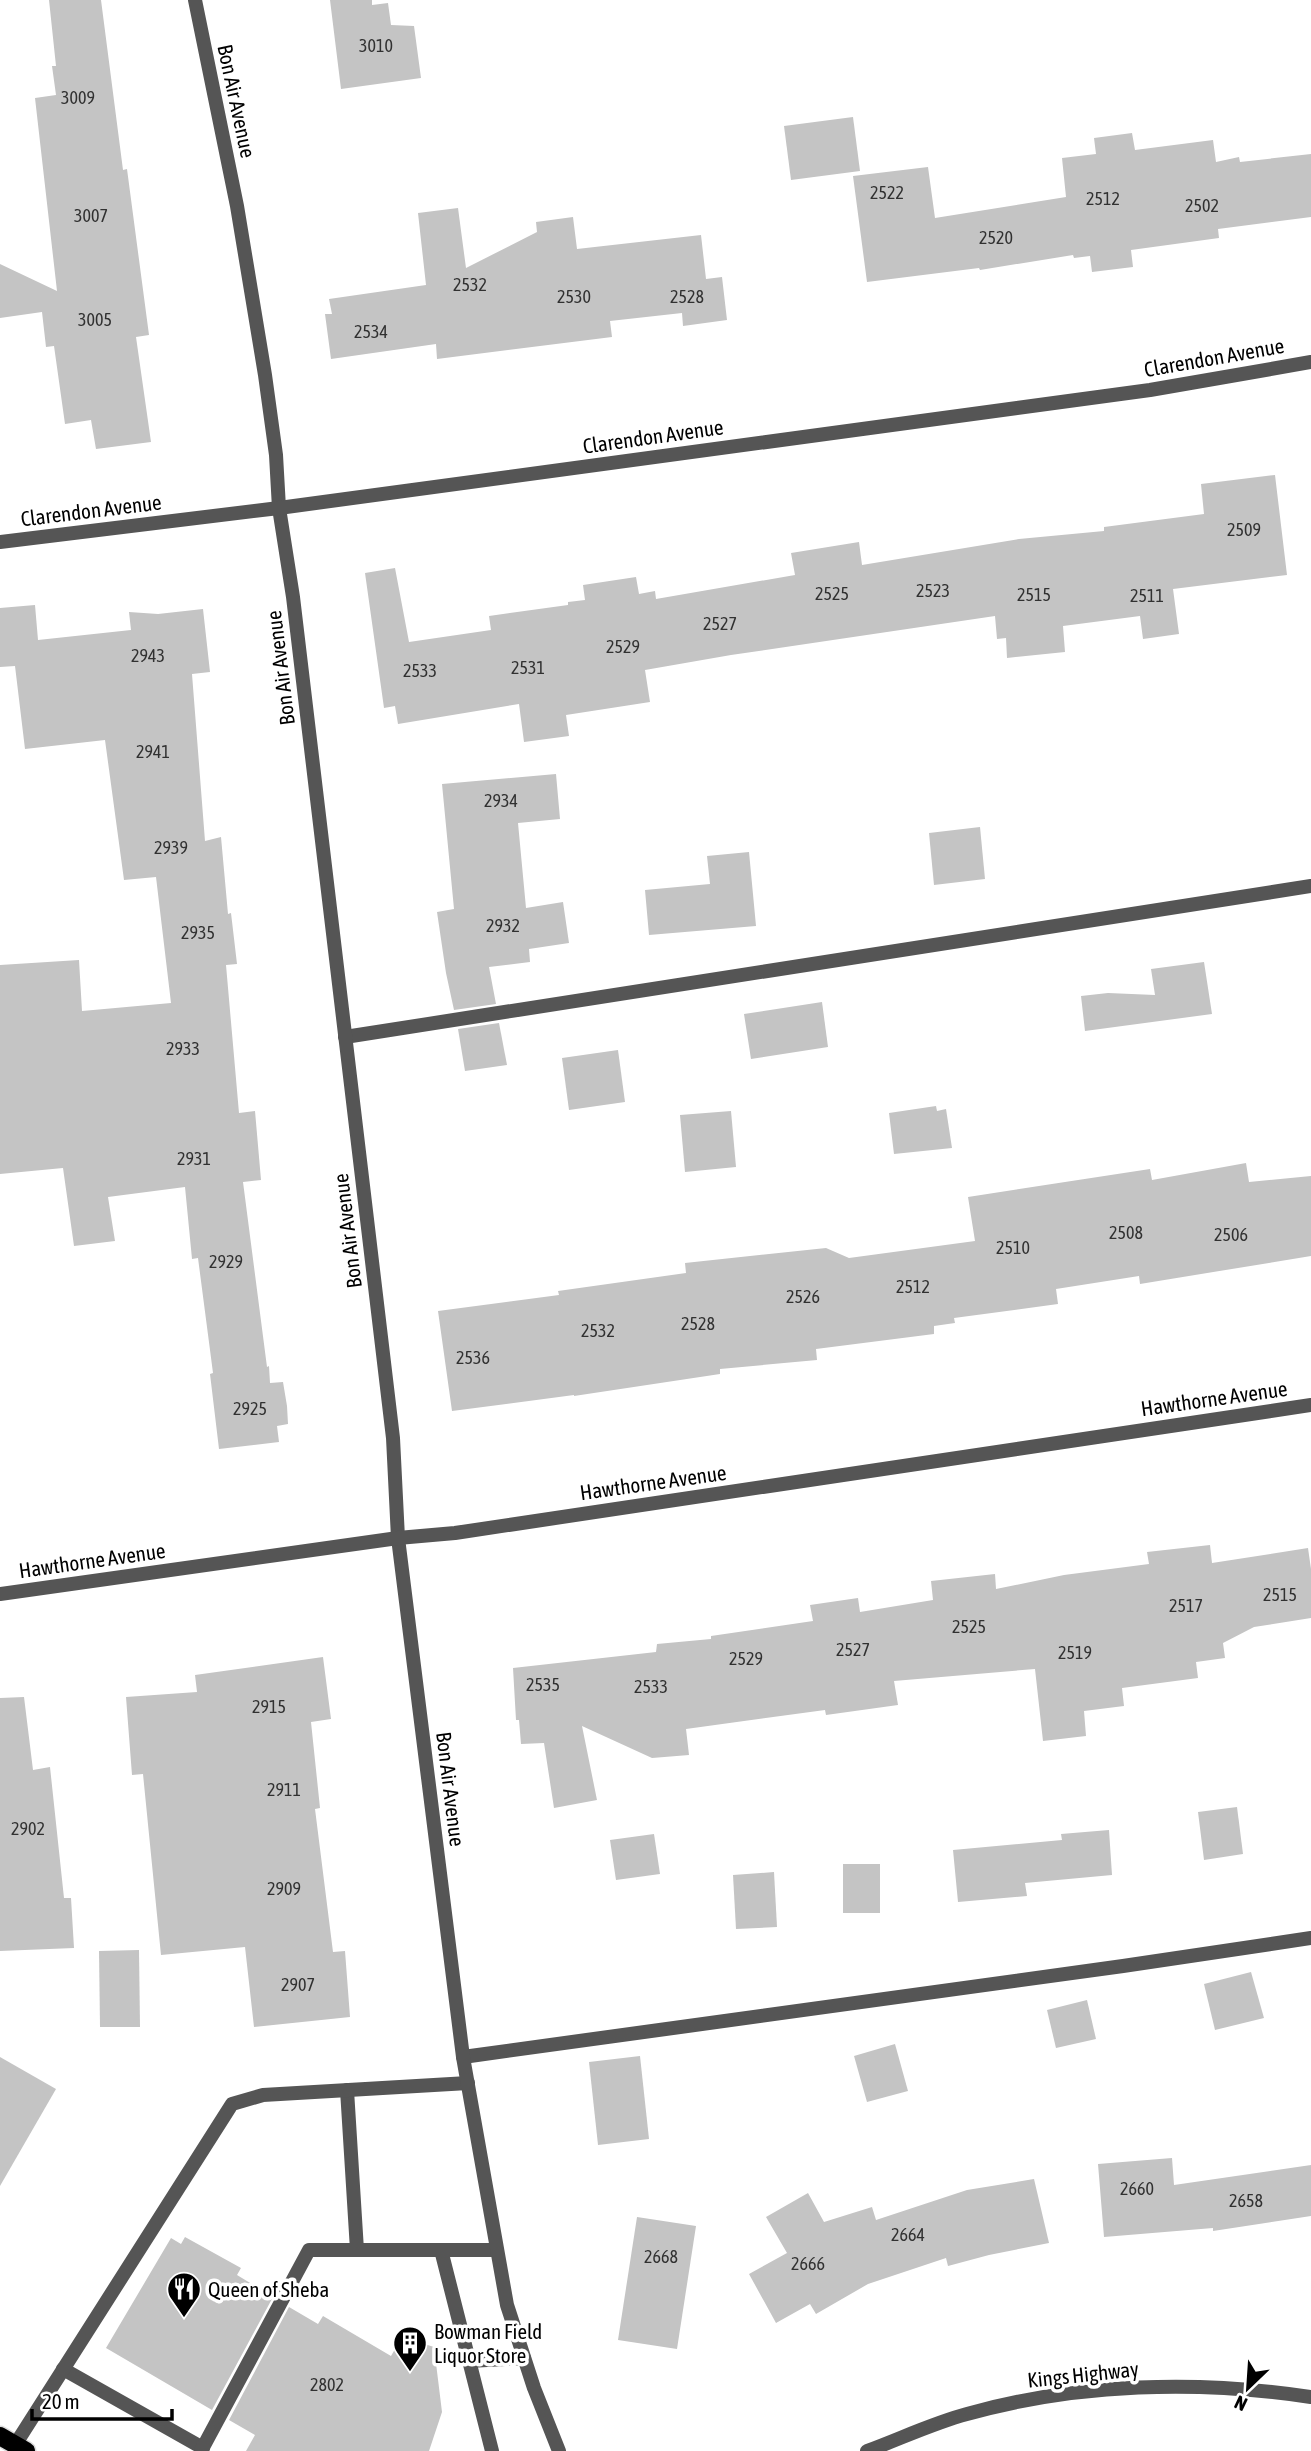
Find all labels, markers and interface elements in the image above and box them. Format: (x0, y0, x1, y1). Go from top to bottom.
house number: 3010 (359, 35, 393, 56)
street label: Bon Air Avenue (213, 42, 261, 160)
house number: 3009 (61, 87, 95, 108)
house number: 2522 (870, 182, 904, 203)
house number: 2512 (1086, 188, 1120, 209)
house number: 2502 (1185, 195, 1219, 216)
house number: 3007 (74, 205, 108, 226)
house number: 2520 (979, 227, 1013, 248)
house number: 2532 (453, 274, 487, 295)
house number: 2530 (557, 286, 591, 307)
house number: 2528 (670, 286, 704, 307)
house number: 3005 (78, 309, 112, 330)
house number: 2534 (354, 321, 388, 342)
street label: Clarendon Avenue (1142, 333, 1286, 381)
street label: Clarendon Avenue (581, 414, 725, 458)
street label: Clarendon Avenue (19, 489, 163, 531)
house number: 2509 (1227, 519, 1261, 540)
house number: 2523 (916, 580, 950, 601)
house number: 2525 (815, 583, 849, 604)
house number: 2515 (1017, 584, 1051, 605)
house number: 2511 (1130, 585, 1164, 606)
street label: Bon Air Avenue (261, 609, 299, 727)
house number: 2527 (703, 613, 737, 634)
house number: 2529 (606, 636, 640, 657)
house number: 2943 (131, 645, 165, 666)
house number: 2531 (511, 657, 545, 678)
house number: 2533 (403, 660, 437, 681)
house number: 2941 (136, 741, 170, 762)
house number: 2934 (484, 790, 518, 811)
house number: 2939 (154, 837, 188, 858)
house number: 2932 (486, 915, 520, 936)
house number: 2935 (181, 922, 215, 943)
house number: 2933 (166, 1038, 200, 1059)
house number: 2931 (177, 1148, 211, 1169)
street label: Bon Air Avenue (328, 1172, 366, 1290)
house number: 2508 (1109, 1222, 1143, 1243)
house number: 2506 (1214, 1224, 1248, 1245)
house number: 2510 (996, 1237, 1030, 1258)
house number: 2929 (209, 1251, 243, 1272)
house number: 2512 (896, 1276, 930, 1297)
house number: 2526 (786, 1286, 820, 1307)
house number: 2528 (681, 1313, 715, 1334)
house number: 2532 (581, 1320, 615, 1341)
house number: 2536 (456, 1347, 490, 1368)
street label: Hawthorne Avenue (1139, 1376, 1289, 1420)
house number: 2925 (233, 1398, 267, 1419)
street label: Hawthorne Avenue (578, 1460, 728, 1504)
street label: Hawthorne Avenue (17, 1538, 167, 1582)
house number: 2515 (1263, 1584, 1297, 1605)
house number: 2517 (1169, 1595, 1203, 1616)
house number: 2525 (952, 1616, 986, 1637)
house number: 2527 (836, 1639, 870, 1660)
house number: 2519 (1058, 1642, 1092, 1663)
house number: 2529 (729, 1648, 763, 1669)
house number: 2535 (526, 1674, 560, 1695)
house number: 2533 (634, 1676, 668, 1697)
house number: 2915 (252, 1696, 286, 1717)
street label: Bon Air Avenue (432, 1730, 470, 1848)
house number: 2911 (267, 1779, 301, 1800)
house number: 2902 (11, 1818, 45, 1839)
house number: 2909 (267, 1878, 301, 1899)
house number: 2907 (281, 1974, 315, 1995)
house number: 2660 (1120, 2178, 1154, 2199)
house number: 2658 (1229, 2190, 1263, 2211)
house number: 2664 (891, 2224, 925, 2245)
house number: 2668 (644, 2246, 678, 2267)
house number: 2666 (791, 2253, 825, 2274)
restaurant icon: Queen of Sheba (165, 2270, 203, 2319)
place label: Queen of Sheba (208, 2277, 329, 2301)
place label: Bowman Field Liquor Store (434, 2319, 542, 2367)
building icon: Bowman Field Liquor Store (391, 2324, 429, 2373)
north arrow (1213, 2353, 1283, 2423)
street label: Kings Highway (1026, 2356, 1140, 2392)
house number: 2802 (310, 2374, 344, 2395)
scale bar (32, 2378, 172, 2422)
text: 20 m (42, 2389, 80, 2413)
text: N (1231, 2391, 1251, 2416)

